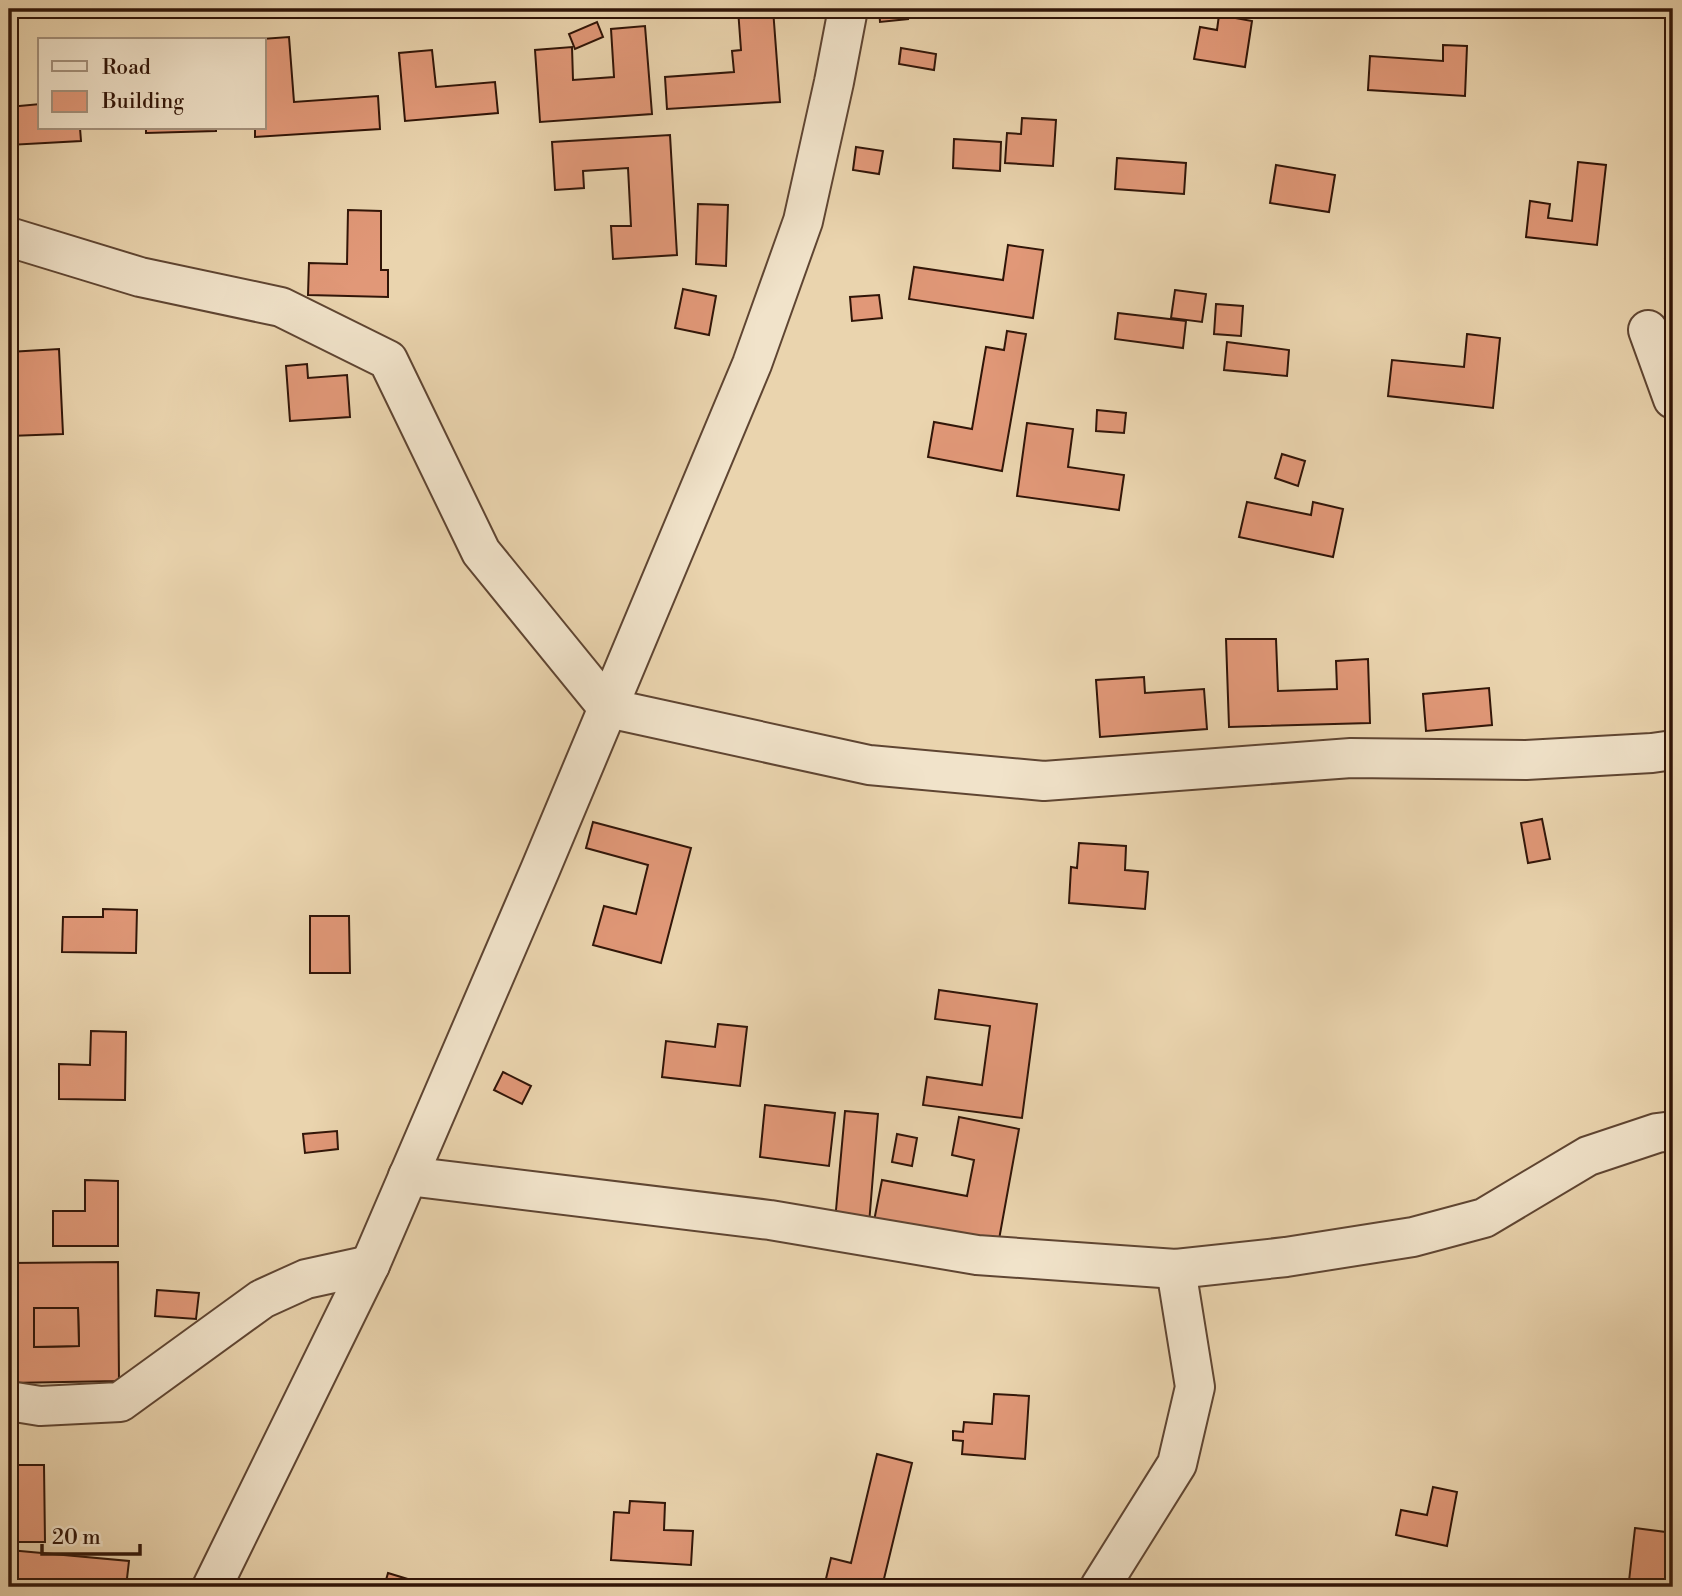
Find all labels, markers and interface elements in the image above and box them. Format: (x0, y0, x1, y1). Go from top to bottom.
legend (38, 38, 266, 130)
text: Road (102, 55, 151, 81)
text: Building (101, 89, 184, 115)
scale bar (42, 1512, 140, 1556)
text: 20 m (52, 1525, 101, 1551)

